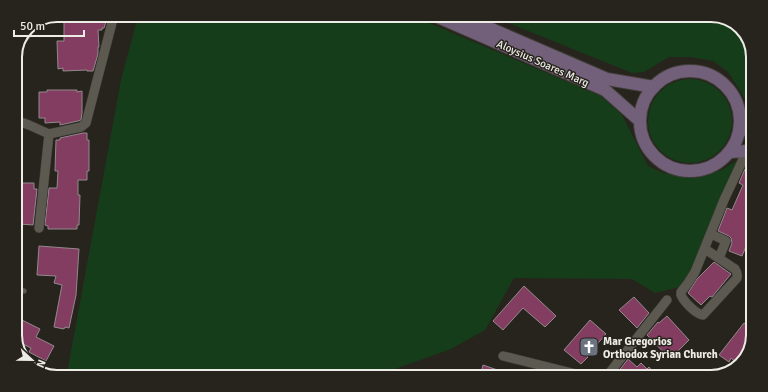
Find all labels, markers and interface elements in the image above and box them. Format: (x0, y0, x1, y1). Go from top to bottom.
scale bar (14, 12, 84, 38)
text: 50 m (20, 19, 45, 34)
street label: Aloysius Soares Marg (495, 37, 591, 90)
place label: Mar Gregorios Orthodox Syrian Church (603, 335, 718, 361)
church icon: Mar Gregorios Orthodox Syrian Church (578, 336, 600, 358)
north arrow (12, 340, 52, 380)
text: N (33, 358, 48, 370)

